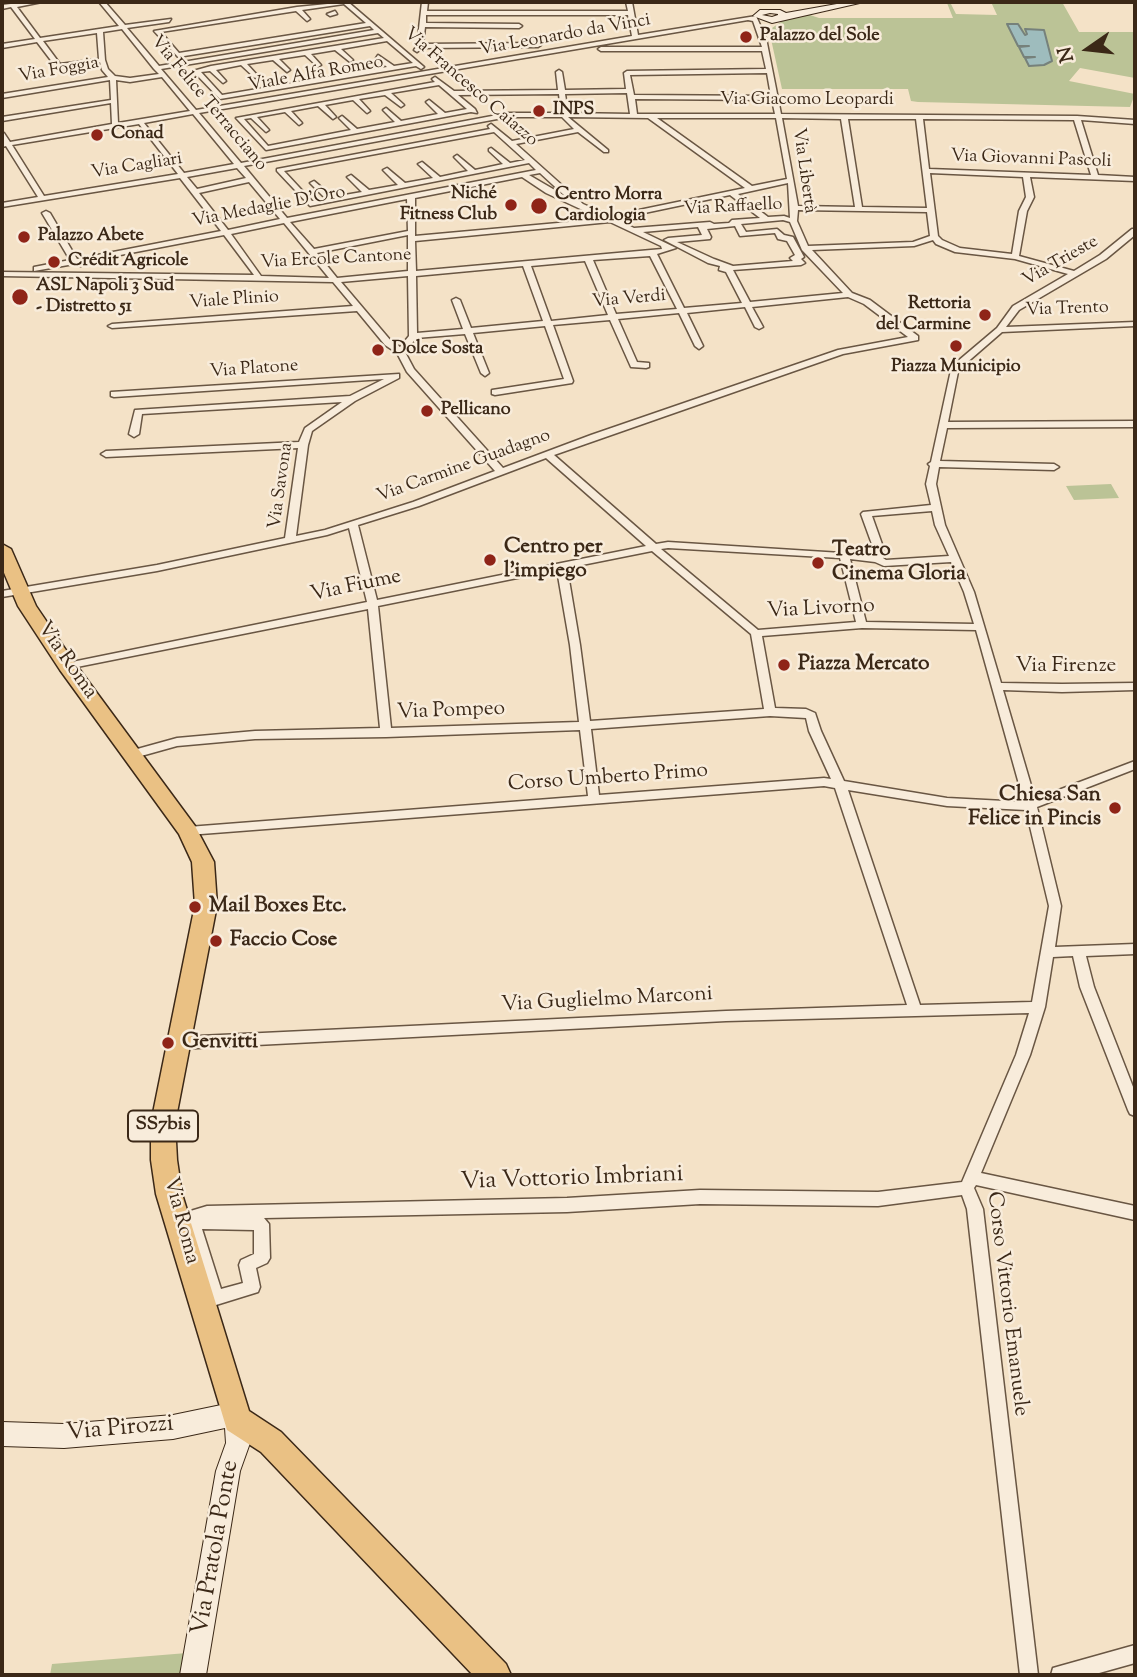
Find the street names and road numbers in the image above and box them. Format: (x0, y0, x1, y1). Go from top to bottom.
street label: Via Leonardo da Vinci (478, 10, 652, 62)
street label: Via Francesco Caiazzo (398, 24, 542, 152)
street label: Via Felice Terracciano (145, 32, 271, 176)
street label: Viale Alfa Romeo (247, 52, 385, 98)
street label: Via Foggia (17, 53, 101, 89)
street label: Via Giacomo Leopardi (720, 90, 894, 112)
street label: Via Libertà (786, 127, 820, 215)
street label: Via Giovanni Pascoli (950, 146, 1112, 174)
street label: Via Cagliari (90, 149, 184, 185)
street label: Via Medaglie D'Oro (191, 183, 347, 233)
street label: Via Raffaello (683, 195, 783, 221)
street label: Via Trieste (1019, 232, 1103, 292)
street label: Via Ercole Cantone (260, 245, 412, 275)
street label: Via Verdi (591, 286, 667, 314)
street label: Viale Plinio (188, 287, 280, 315)
street label: Via Trento (1025, 298, 1109, 322)
street label: Via Platone (209, 356, 299, 384)
street label: Via Carmine Guadagno (374, 426, 554, 508)
street label: Via Savona (265, 441, 299, 531)
street label: Via Fiume (308, 565, 404, 609)
street label: Via Livorno (767, 595, 875, 625)
street label: Via Roma (30, 617, 102, 705)
street label: Via Firenze (1016, 654, 1116, 680)
street label: Via Pompeo (396, 698, 506, 726)
street label: Corso Umberto Primo (507, 759, 709, 799)
street label: Via Guglielmo Marconi (501, 983, 713, 1019)
road number: SS7bis (128, 1110, 198, 1142)
street label: Via Vottorio Imbriani (460, 1162, 684, 1198)
street label: Via Roma (156, 1175, 204, 1267)
street label: Corso Vittorio Emanuele (980, 1190, 1032, 1418)
street label: Via Pirozzi (65, 1411, 175, 1449)
street label: Via Pratola Ponte (187, 1458, 247, 1638)

